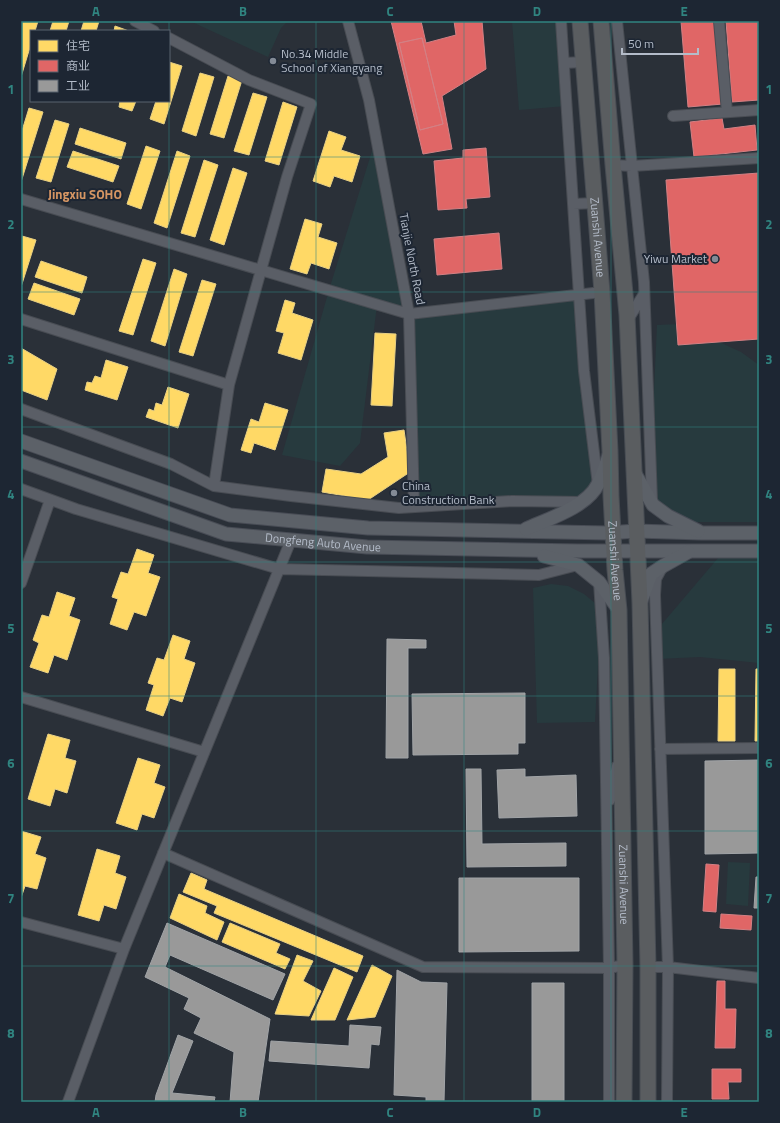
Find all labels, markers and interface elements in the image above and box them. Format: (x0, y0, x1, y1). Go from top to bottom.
text: A (92, 1, 100, 21)
text: B (239, 1, 247, 21)
text: C (386, 1, 394, 21)
text: D (533, 1, 541, 21)
text: E (680, 1, 688, 21)
legend (30, 30, 170, 102)
scale bar (622, 30, 698, 56)
text: 50 m (628, 34, 654, 53)
text: 住宅 (66, 36, 90, 55)
place label: No.34 Middle School of Xiangyang (281, 44, 382, 77)
text: 商业 (66, 56, 90, 75)
marker: No.34 Middle School of Xiangyang (268, 56, 278, 66)
text: 工业 (66, 76, 90, 95)
text: 1 (7, 79, 15, 99)
text: 1 (765, 79, 773, 99)
district label: Jingxiu SOHO (48, 184, 122, 204)
street label: Zuanshi Avenue (585, 197, 611, 278)
street label: Tianjie North Road (394, 211, 431, 306)
text: 2 (7, 214, 15, 234)
text: 2 (765, 214, 773, 234)
place label: Yiwu Market (644, 249, 708, 268)
marker: Yiwu Market (710, 254, 720, 264)
text: 3 (7, 349, 15, 369)
text: 3 (765, 349, 773, 369)
place label: China Construction Bank (402, 476, 495, 509)
text: 4 (7, 484, 15, 504)
text: 4 (765, 484, 773, 504)
marker: China Construction Bank (389, 488, 399, 498)
street label: Zuanshi Avenue (603, 520, 628, 602)
street label: Dongfeng Auto Avenue (264, 528, 381, 556)
text: 5 (7, 618, 15, 638)
text: 5 (765, 618, 773, 638)
text: 6 (7, 753, 15, 773)
text: 6 (765, 753, 773, 773)
street label: Zuanshi Avenue (614, 844, 634, 925)
text: 7 (7, 888, 15, 908)
text: 7 (765, 888, 773, 908)
text: 8 (7, 1023, 15, 1043)
text: 8 (765, 1023, 773, 1043)
text: A (92, 1102, 100, 1122)
text: B (239, 1102, 247, 1122)
text: C (386, 1102, 394, 1122)
text: D (533, 1102, 541, 1122)
text: E (680, 1102, 688, 1122)

